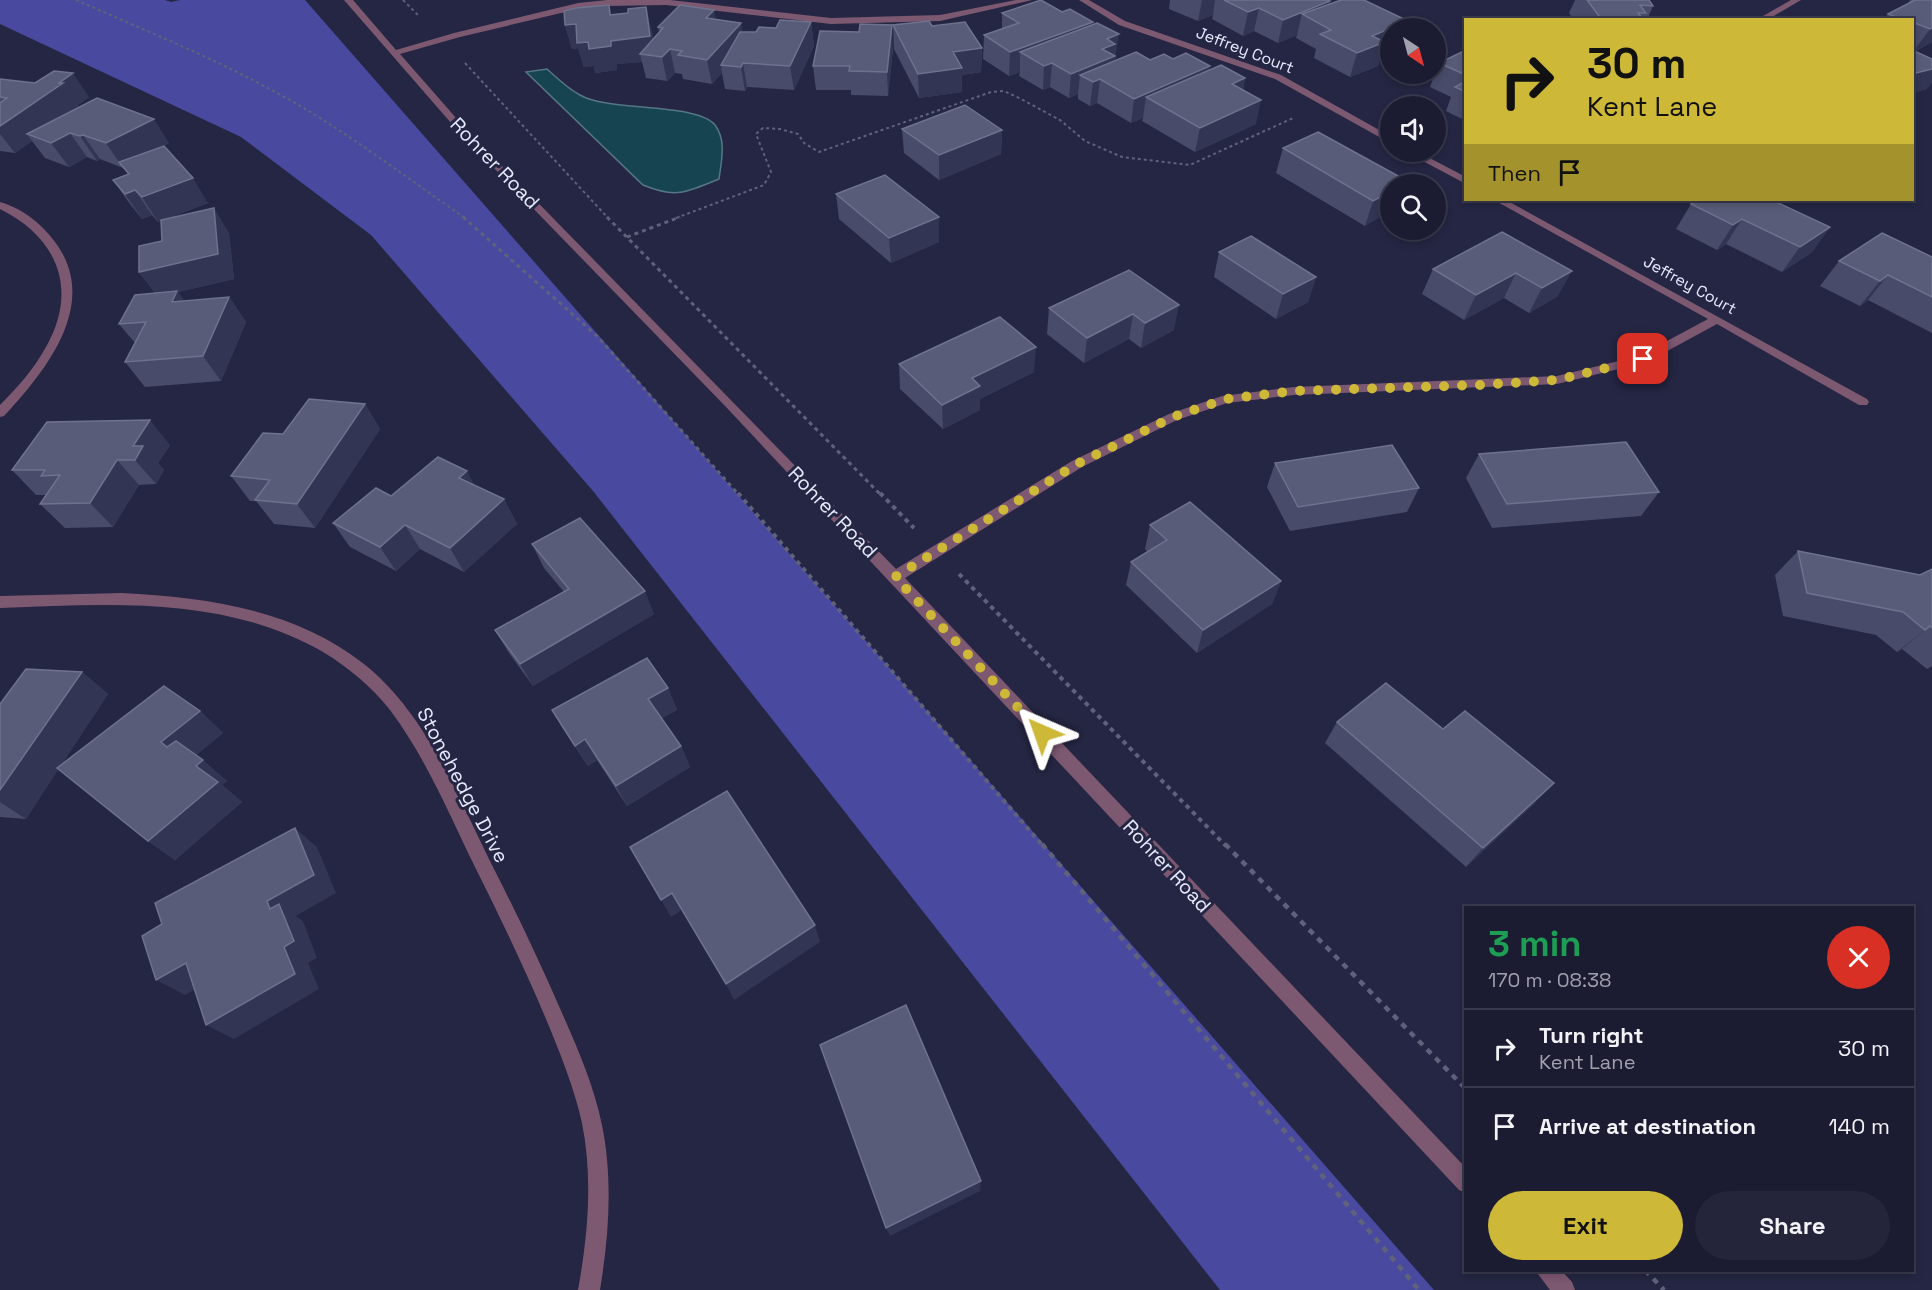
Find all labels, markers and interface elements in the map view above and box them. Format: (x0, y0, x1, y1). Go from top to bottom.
north arrow (1380, 18, 1446, 84)
map controls (1380, 18, 1446, 240)
street label: Jeffrey Court (1193, 22, 1297, 78)
text: 30 m (1587, 37, 1686, 90)
icon: right (1488, 42, 1566, 120)
text: Kent Lane (1587, 89, 1717, 124)
button: sound (1380, 96, 1446, 162)
street label: Rohrer Road (445, 112, 545, 214)
icon: arrive (1553, 156, 1586, 189)
text: Then (1488, 159, 1541, 187)
button: search (1380, 174, 1446, 240)
street label: Jeffrey Court (1640, 251, 1740, 319)
pin (1617, 333, 1668, 384)
icon: arrive (1626, 342, 1659, 375)
street label: Rohrer Road (783, 461, 883, 563)
position arrow (1010, 701, 1074, 765)
street label: Stonehedge Drive (411, 703, 515, 867)
street label: Rohrer Road (1117, 814, 1217, 918)
text: 3 min (1488, 921, 1582, 967)
button: close (1827, 926, 1890, 989)
text: 170 m · 08:38 (1488, 967, 1612, 993)
text: Turn right (1539, 1021, 1644, 1049)
icon: right (1488, 1032, 1521, 1065)
text: 30 m (1838, 1034, 1890, 1062)
text: Kent Lane (1539, 1049, 1635, 1075)
icon: arrive (1488, 1110, 1521, 1143)
text: Arrive at destination (1539, 1112, 1756, 1140)
text: 140 m (1828, 1112, 1890, 1140)
button: Exit (1488, 1191, 1683, 1260)
button: Share (1695, 1191, 1890, 1260)

